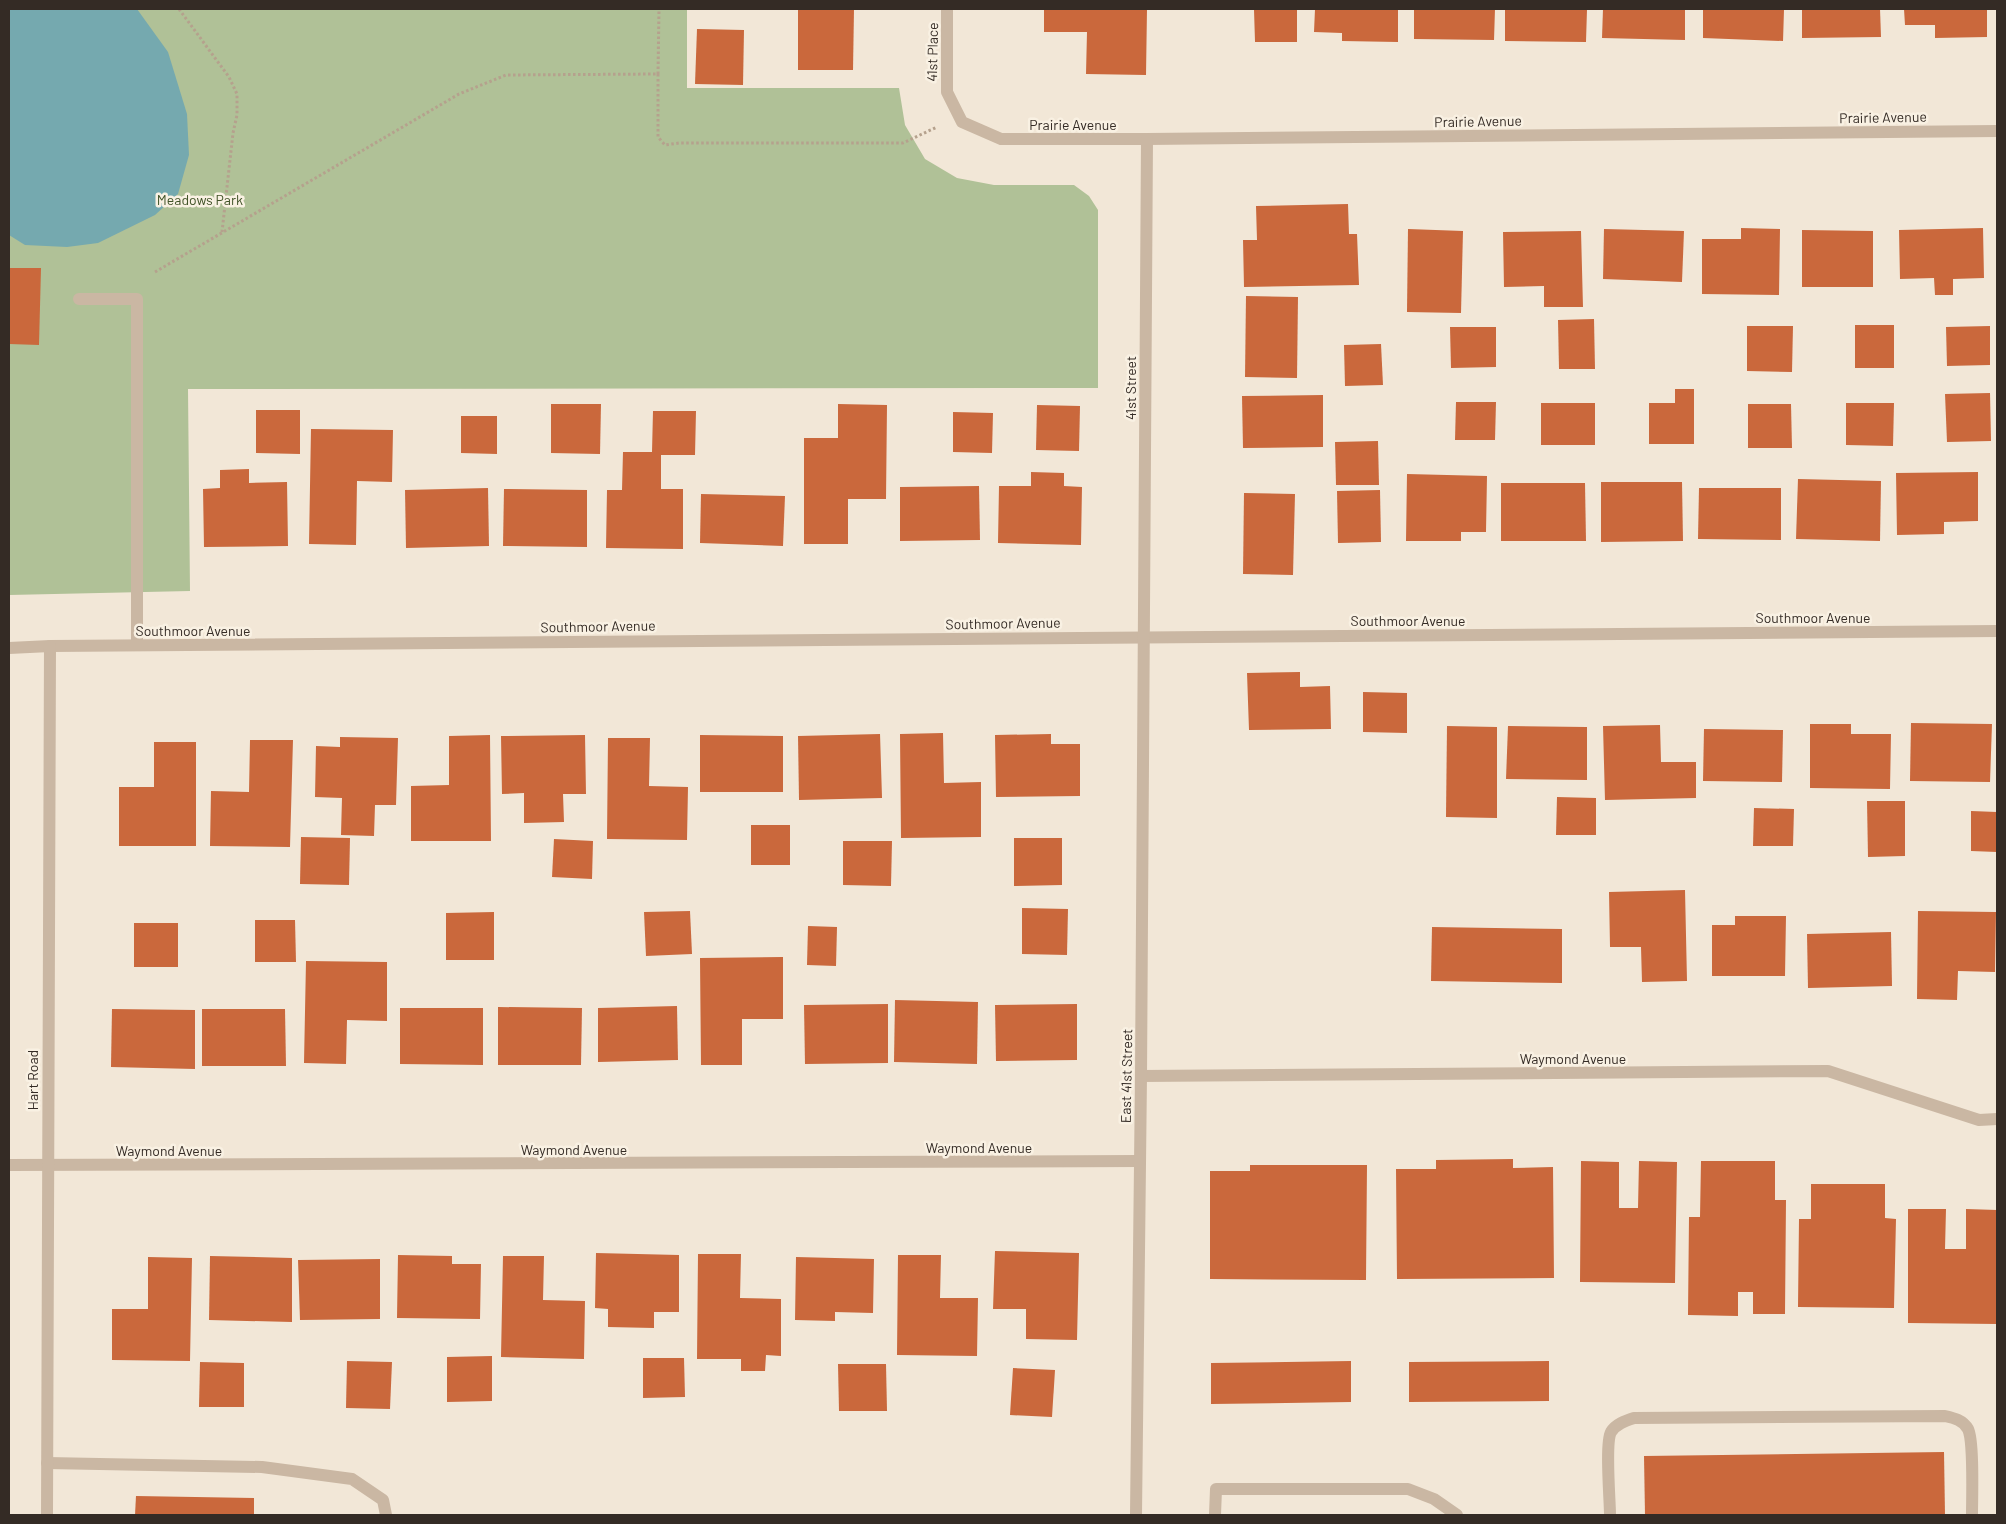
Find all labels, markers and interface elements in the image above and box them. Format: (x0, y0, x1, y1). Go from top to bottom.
street label: 41st Place (923, 22, 941, 82)
street label: Prairie Avenue (1839, 108, 1927, 126)
street label: Prairie Avenue (1434, 112, 1522, 130)
street label: Prairie Avenue (1029, 116, 1117, 133)
park label: Meadows Park (157, 191, 243, 208)
street label: 41st Street (1122, 356, 1139, 420)
street label: Southmoor Avenue (1755, 609, 1871, 626)
street label: Southmoor Avenue (1350, 612, 1466, 629)
street label: Southmoor Avenue (945, 613, 1061, 633)
street label: Southmoor Avenue (540, 616, 656, 636)
street label: Southmoor Avenue (135, 622, 251, 639)
street label: East 41st Street (1117, 1029, 1135, 1123)
street label: Hart Road (24, 1050, 41, 1110)
street label: Waymond Avenue (1520, 1050, 1626, 1067)
street label: Waymond Avenue (926, 1139, 1032, 1156)
street label: Waymond Avenue (521, 1141, 627, 1158)
street label: Waymond Avenue (116, 1142, 222, 1159)

